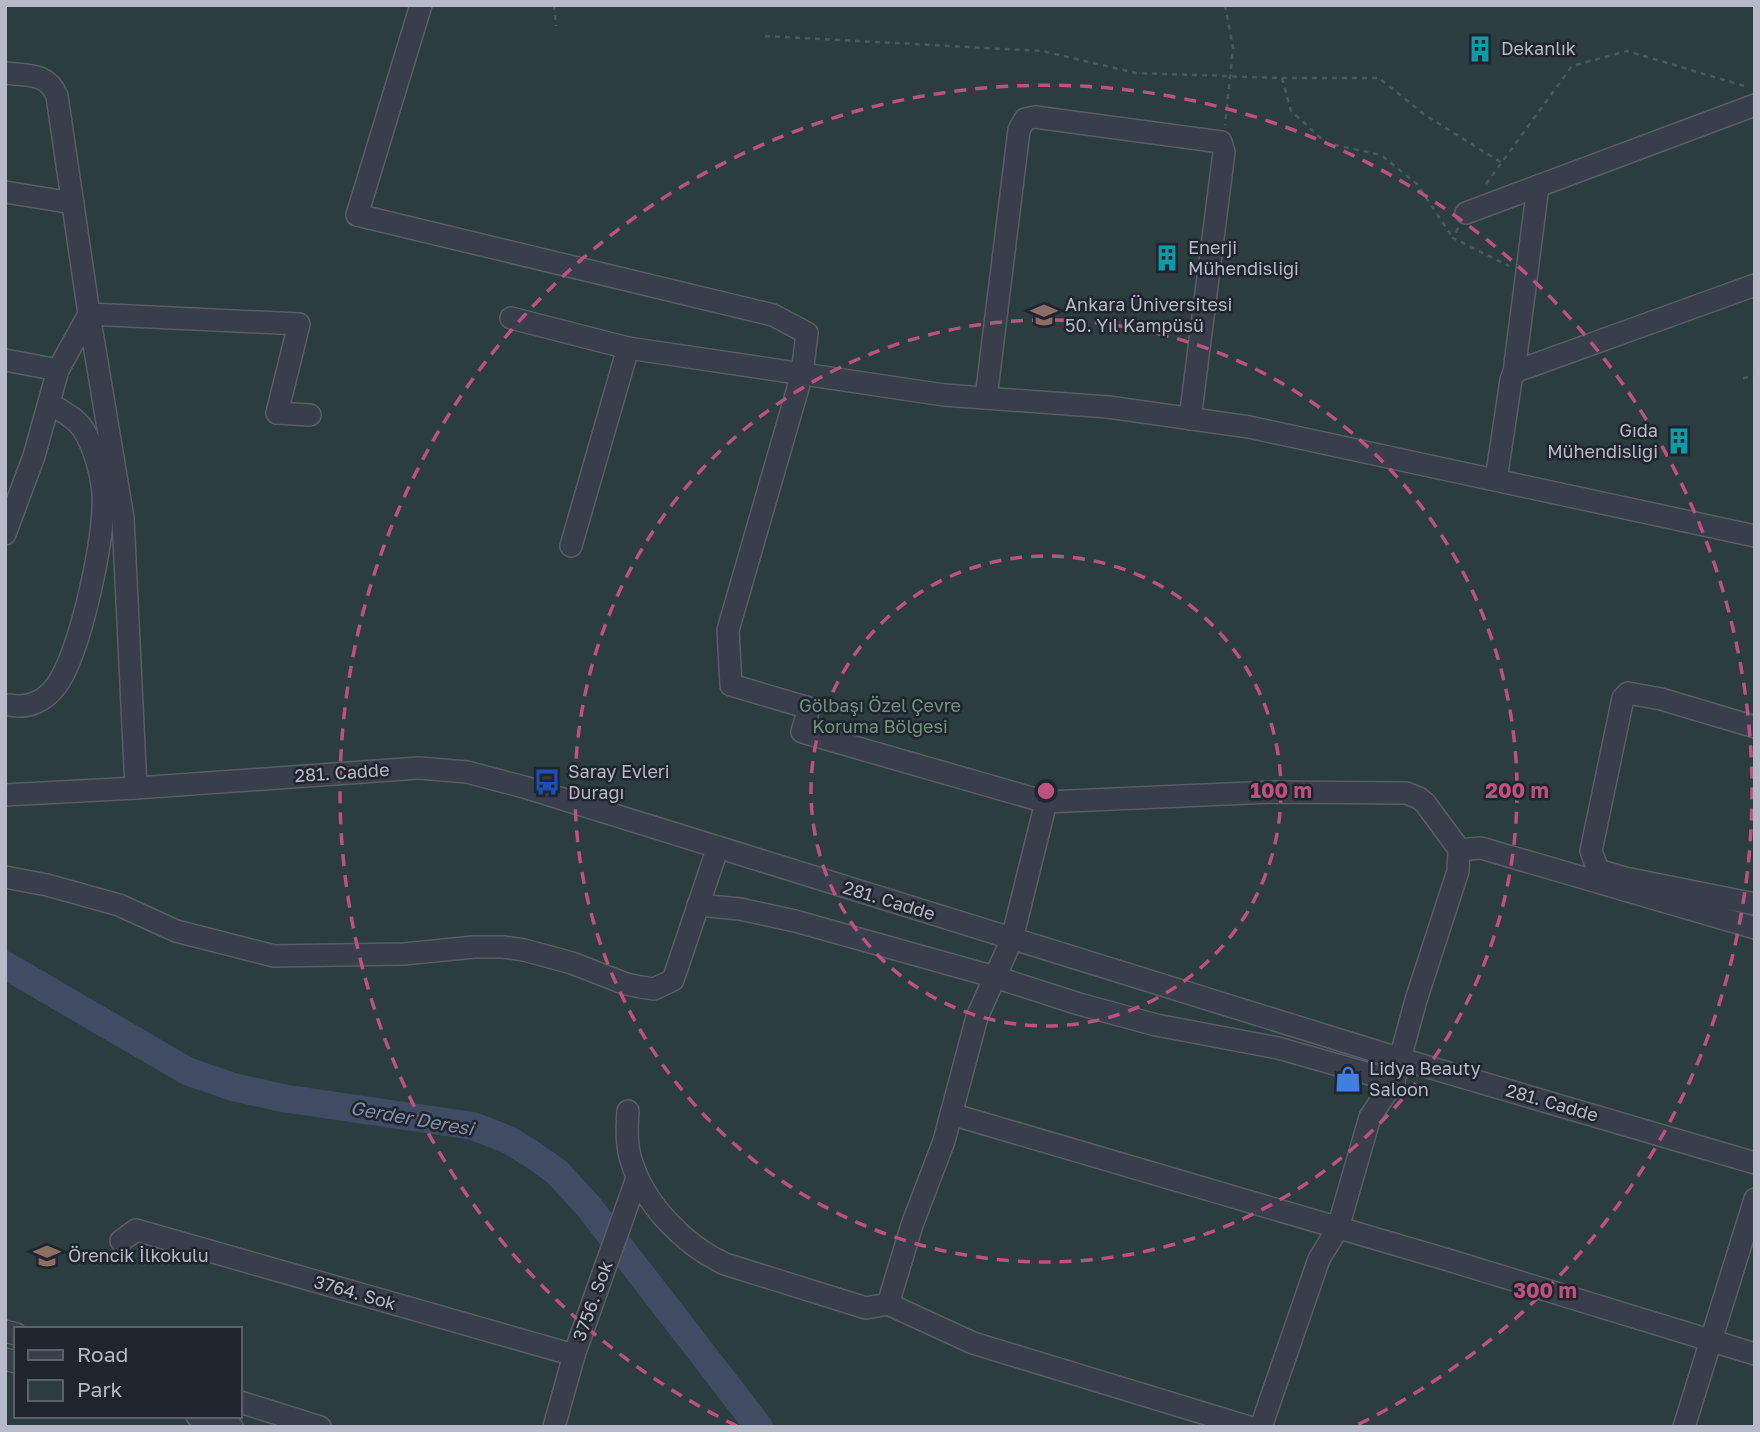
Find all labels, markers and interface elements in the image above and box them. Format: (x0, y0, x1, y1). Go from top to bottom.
building icon: Dekanlık (1465, 34, 1495, 64)
place label: Dekanlık (1501, 37, 1576, 59)
place label: Enerji Mühendisliği (1188, 236, 1299, 279)
building icon: Enerji Mühendisliği (1152, 243, 1182, 273)
place label: Ankara Üniversitesi 50. Yıl Kampüsü (1065, 293, 1232, 336)
school or university icon: Ankara Üniversitesi 50. Yıl Kampüsü (1029, 300, 1059, 330)
place label: Gıda Mühendisliği (1547, 419, 1658, 462)
building icon: Gıda Mühendisliği (1664, 426, 1694, 456)
park label: Gölbaşı Özel Çevre Koruma Bölgesi (799, 694, 961, 737)
street label: 281. Cadde (294, 758, 390, 786)
place label: Saray Evleri Durağı (568, 760, 670, 803)
bus stop icon: Saray Evleri Durağı (532, 767, 562, 797)
text: 100 m (1250, 777, 1312, 803)
text: 200 m (1485, 777, 1549, 803)
centre of rings (1034, 779, 1058, 803)
street label: 281. Cadde (841, 876, 938, 924)
place label: Lidya Beauty Saloon (1369, 1057, 1481, 1100)
shop icon: Lidya Beauty Saloon (1333, 1064, 1363, 1094)
street label: 281. Cadde (1504, 1078, 1601, 1126)
water label: Gerder Deresi (349, 1095, 477, 1140)
school or university icon: Örencik İlkokulu (32, 1241, 62, 1271)
place label: Örencik İlkokulu (68, 1244, 209, 1266)
street label: 3756. Sok (567, 1258, 617, 1344)
street label: 3764. Sok (312, 1270, 399, 1314)
text: 300 m (1513, 1277, 1577, 1303)
legend (14, 1327, 242, 1418)
text: Road (77, 1341, 128, 1367)
text: Park (77, 1376, 123, 1402)

